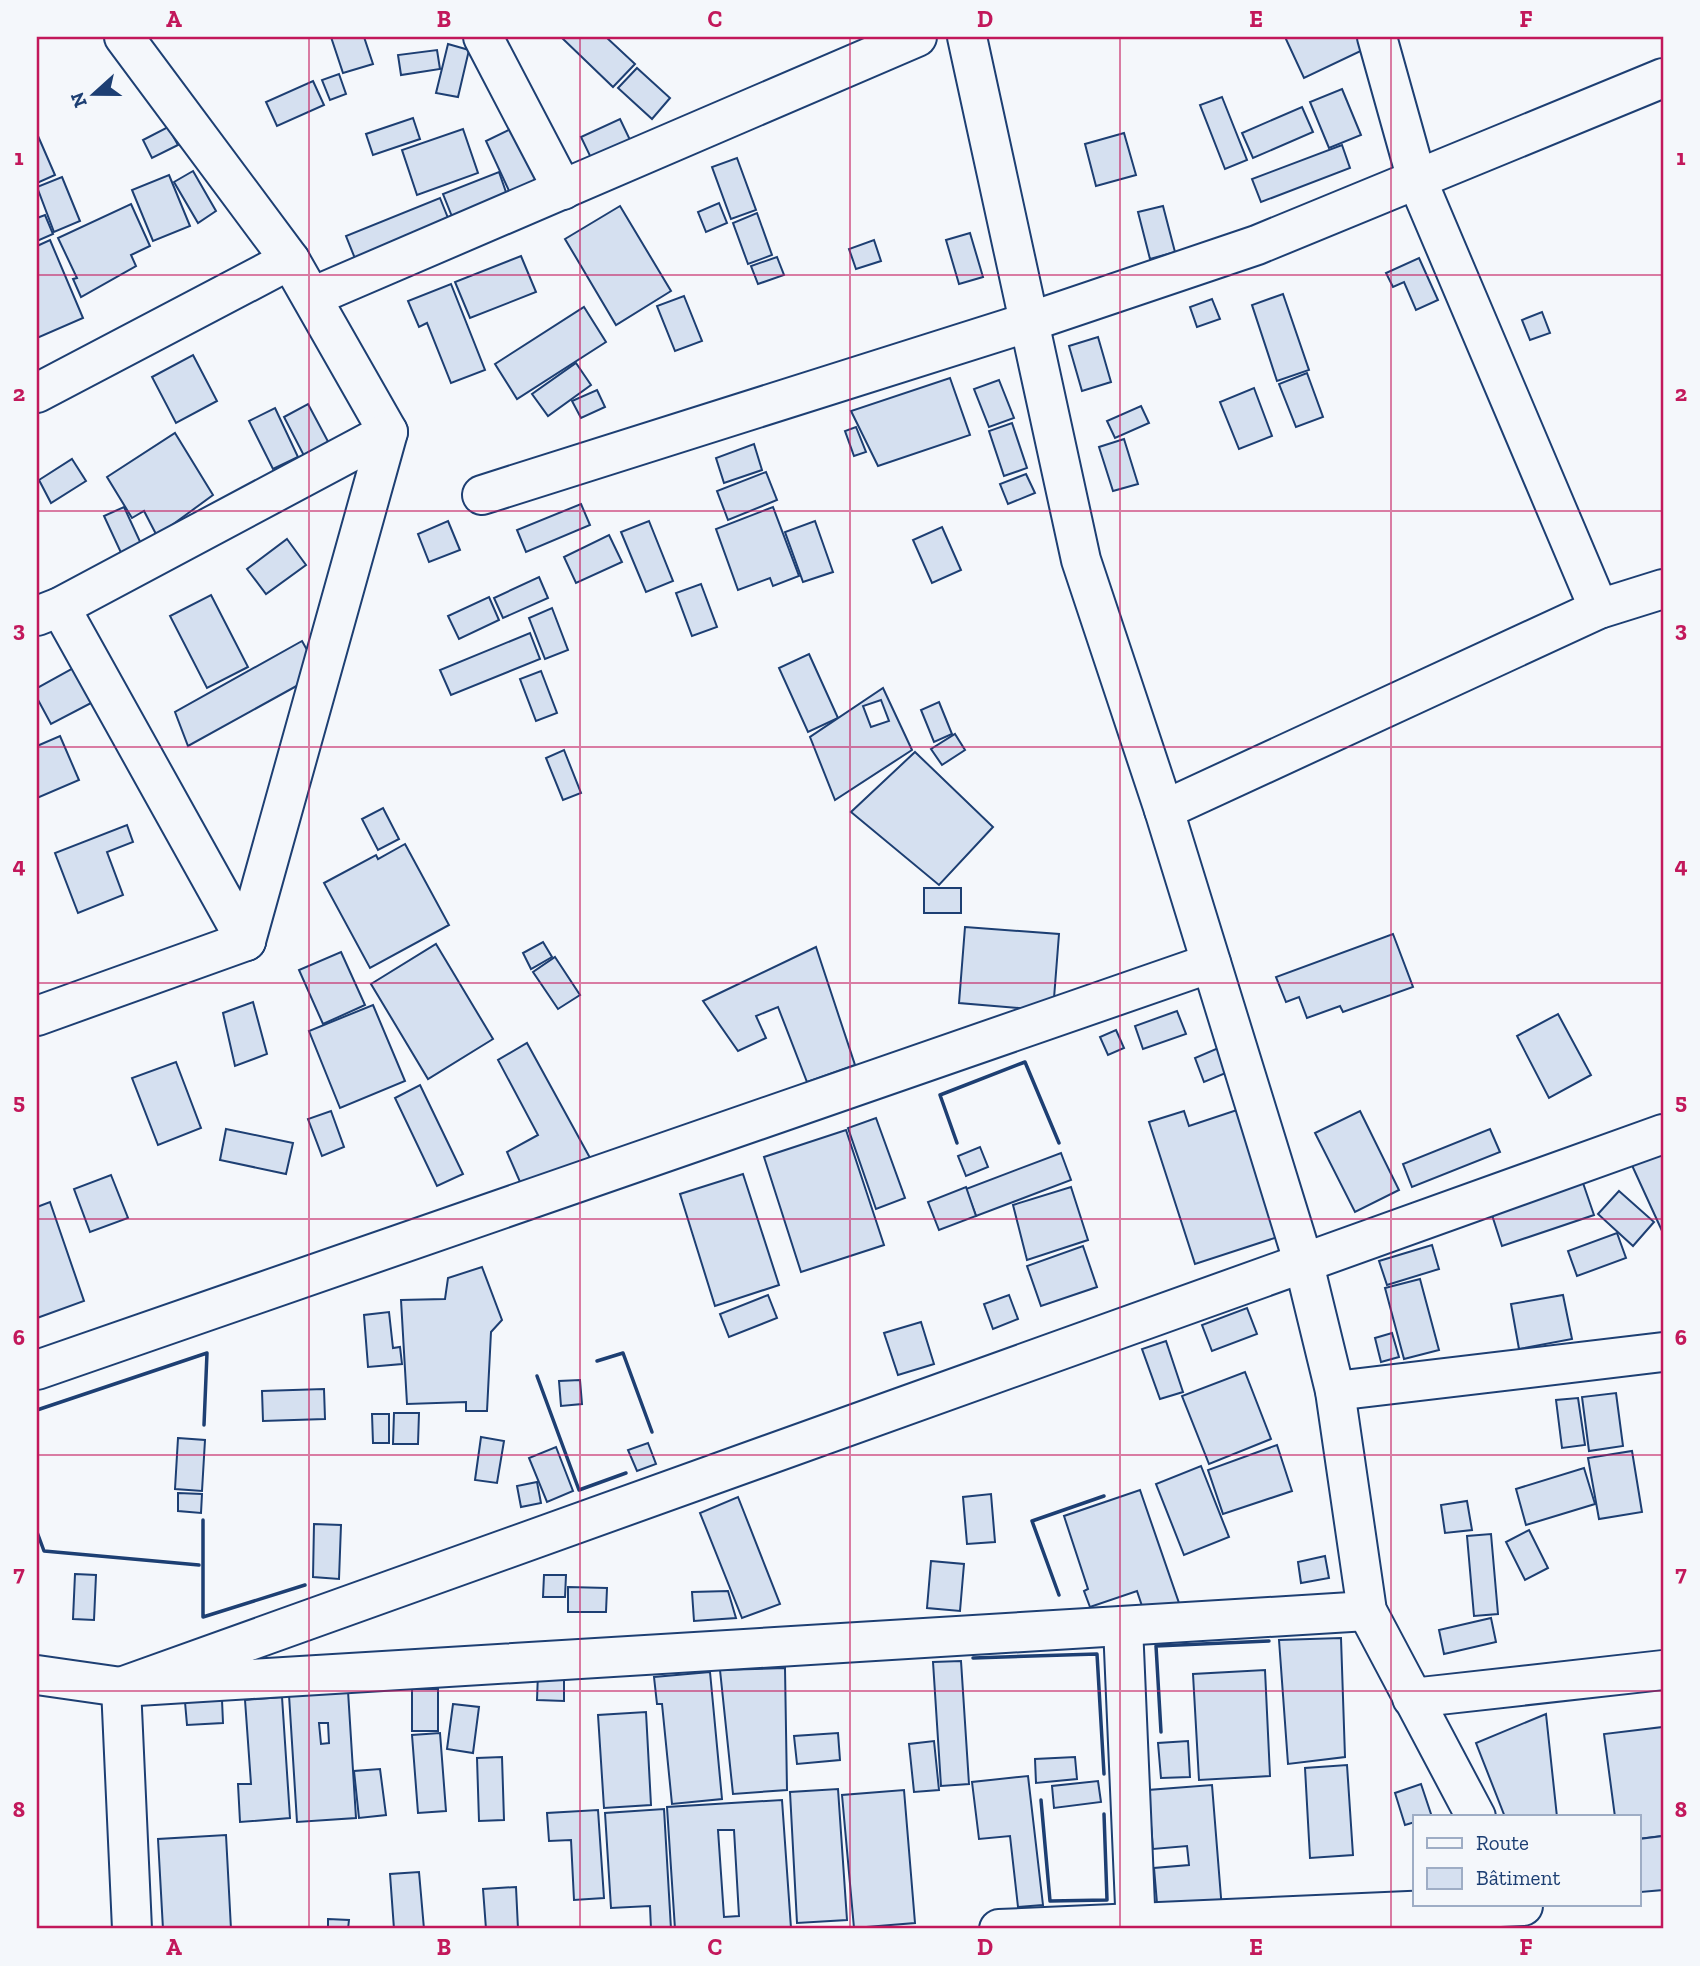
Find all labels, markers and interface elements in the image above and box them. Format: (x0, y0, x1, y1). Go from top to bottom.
text: A (166, 5, 182, 33)
text: B (437, 5, 451, 33)
text: C (708, 5, 722, 33)
text: D (977, 5, 993, 33)
text: E (1249, 5, 1263, 33)
text: F (1519, 5, 1533, 33)
north arrow (60, 60, 130, 130)
text: N (65, 89, 92, 111)
text: 1 (14, 143, 24, 171)
text: 1 (1676, 143, 1686, 171)
text: 2 (13, 379, 25, 407)
text: 2 (1675, 379, 1687, 407)
text: 3 (13, 615, 25, 643)
text: 3 (1675, 615, 1687, 643)
text: 4 (12, 851, 26, 879)
text: 4 (1674, 851, 1688, 879)
text: 5 (13, 1087, 25, 1115)
text: 5 (1675, 1087, 1687, 1115)
text: 6 (13, 1323, 25, 1351)
text: 6 (1675, 1323, 1687, 1351)
text: 7 (13, 1559, 25, 1587)
text: 7 (1675, 1559, 1687, 1587)
text: 8 (13, 1795, 25, 1823)
text: 8 (1675, 1795, 1687, 1823)
legend (1413, 1815, 1640, 1906)
text: Route (1476, 1830, 1529, 1855)
text: Bâtiment (1476, 1865, 1561, 1890)
text: A (166, 1933, 182, 1961)
text: B (437, 1933, 451, 1961)
text: C (708, 1933, 722, 1961)
text: D (977, 1933, 993, 1961)
text: E (1249, 1933, 1263, 1961)
text: F (1519, 1933, 1533, 1961)

